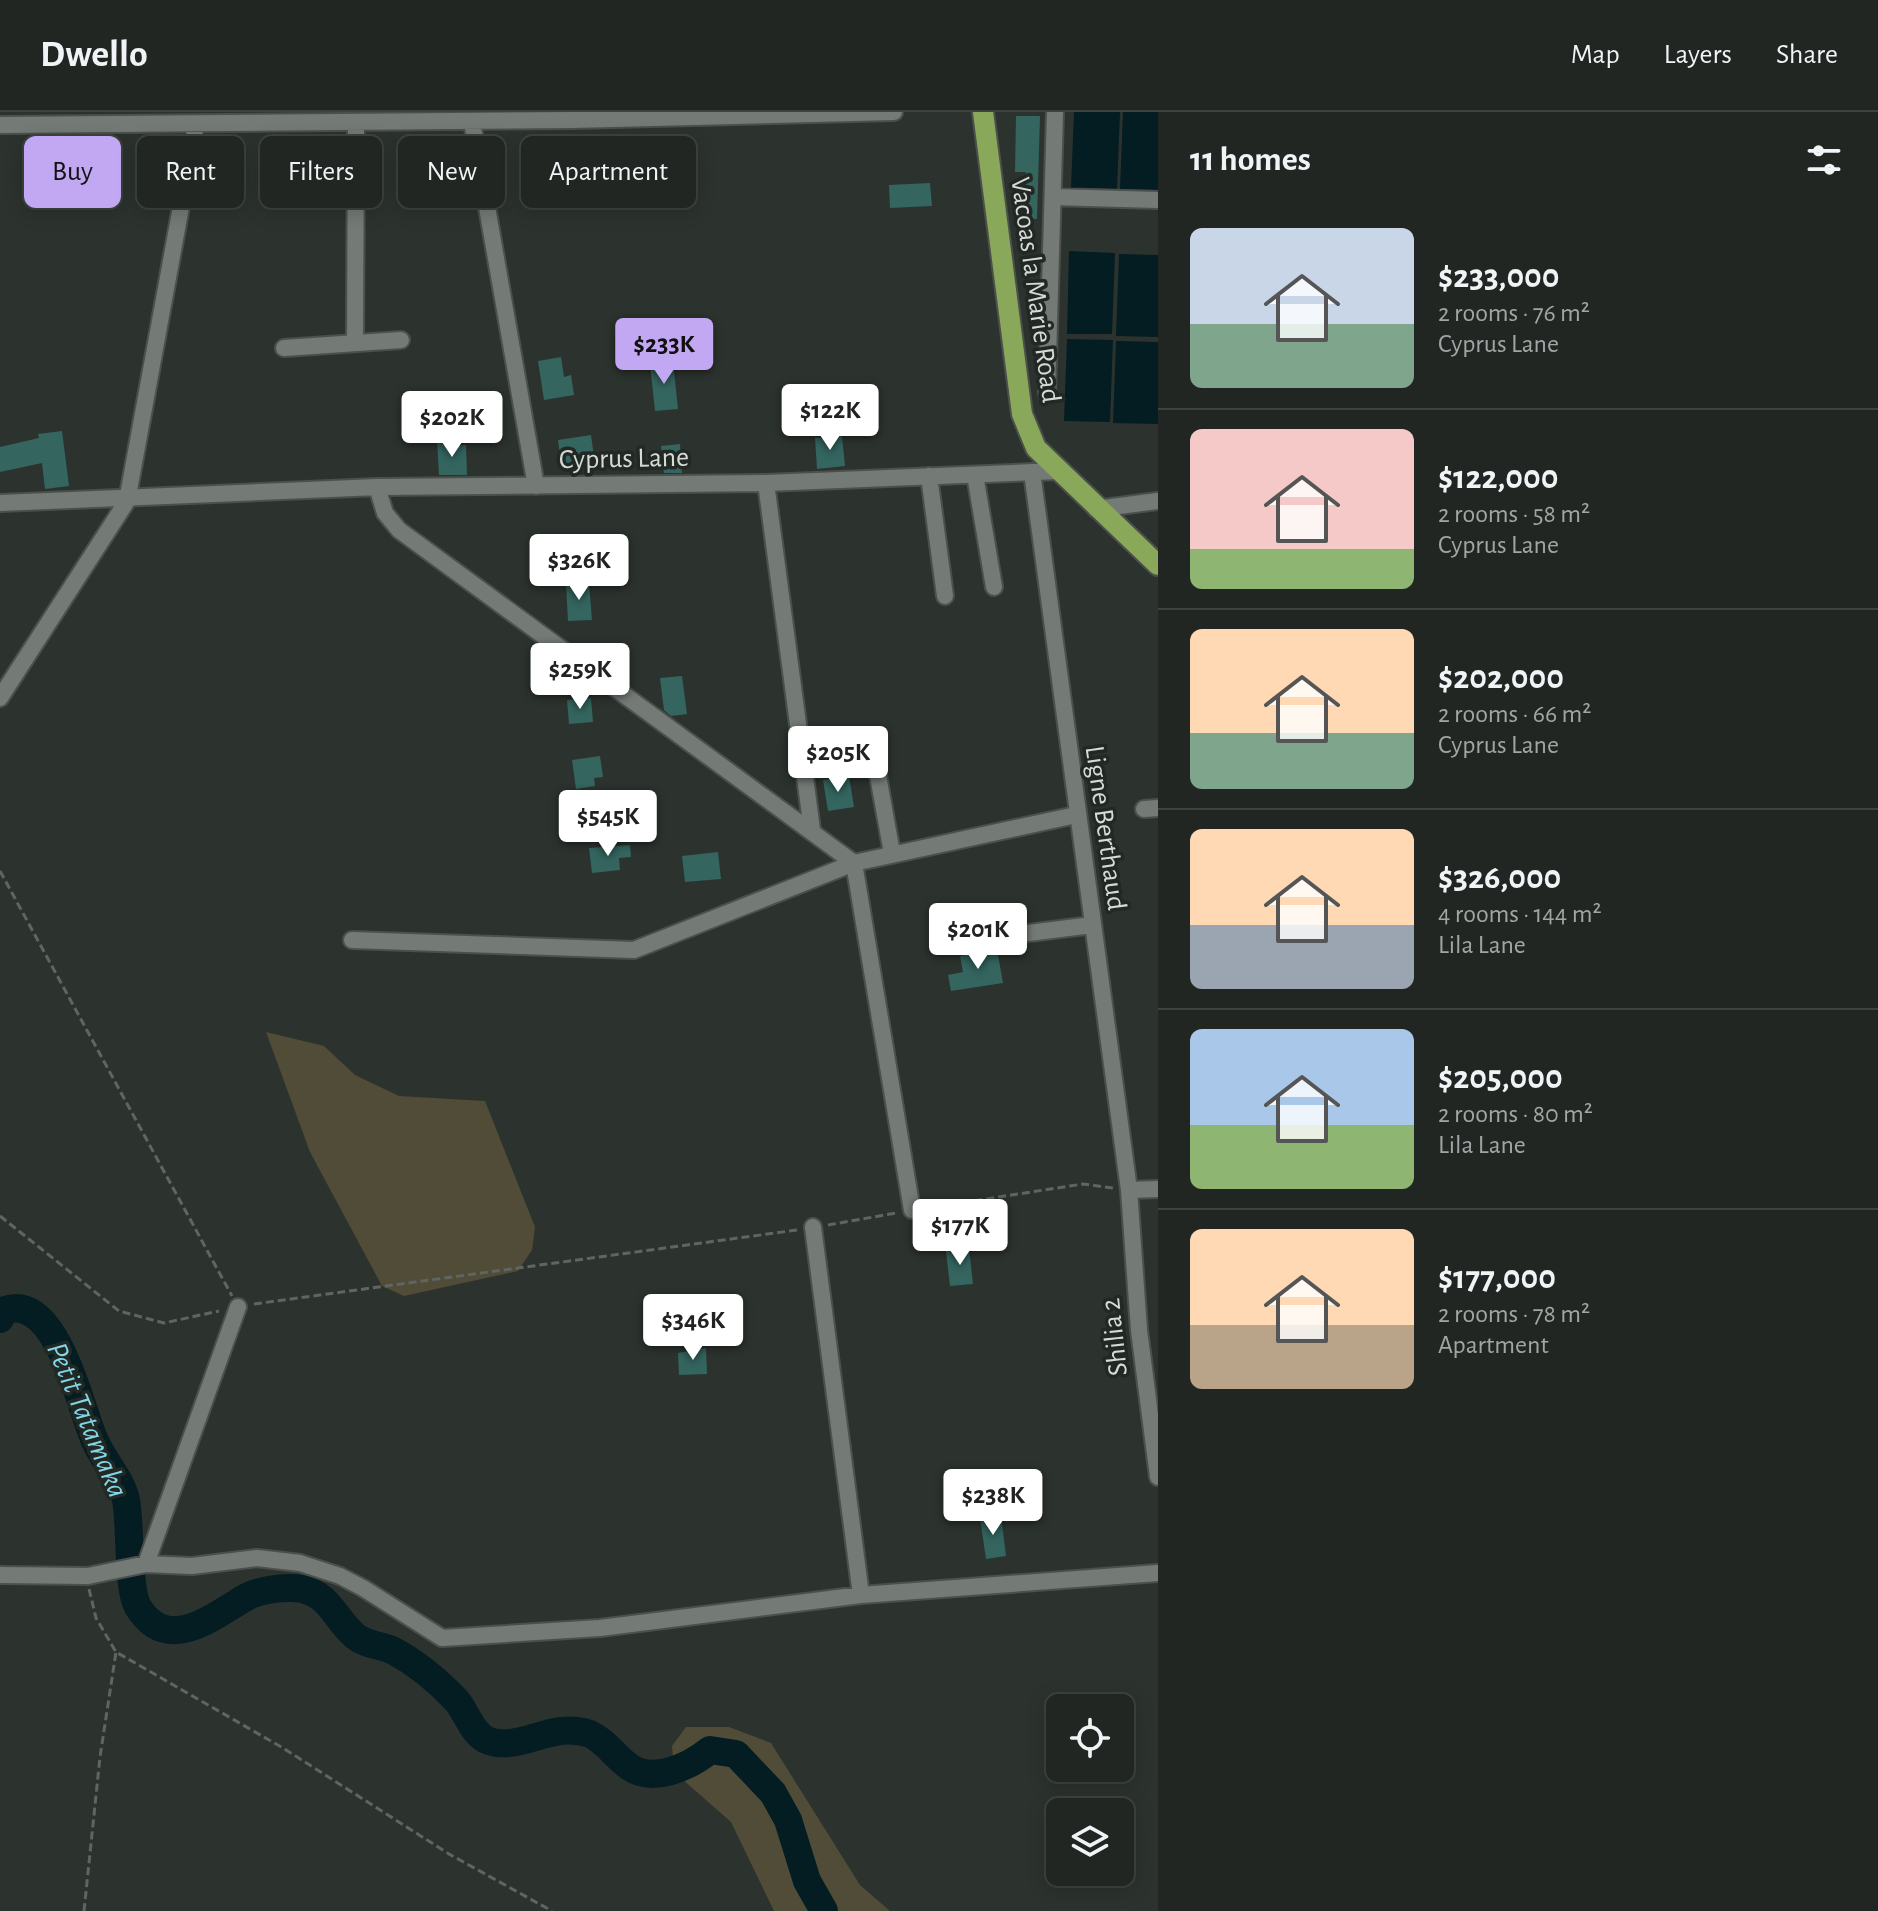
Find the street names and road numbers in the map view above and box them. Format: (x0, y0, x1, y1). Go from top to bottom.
street label: Vacoas la Marie Road (1005, 175, 1065, 405)
street label: Cyprus Lane (559, 444, 689, 474)
street label: Ligne Berthaud (1080, 744, 1130, 912)
street label: Shilia 2 (1097, 1297, 1133, 1377)

